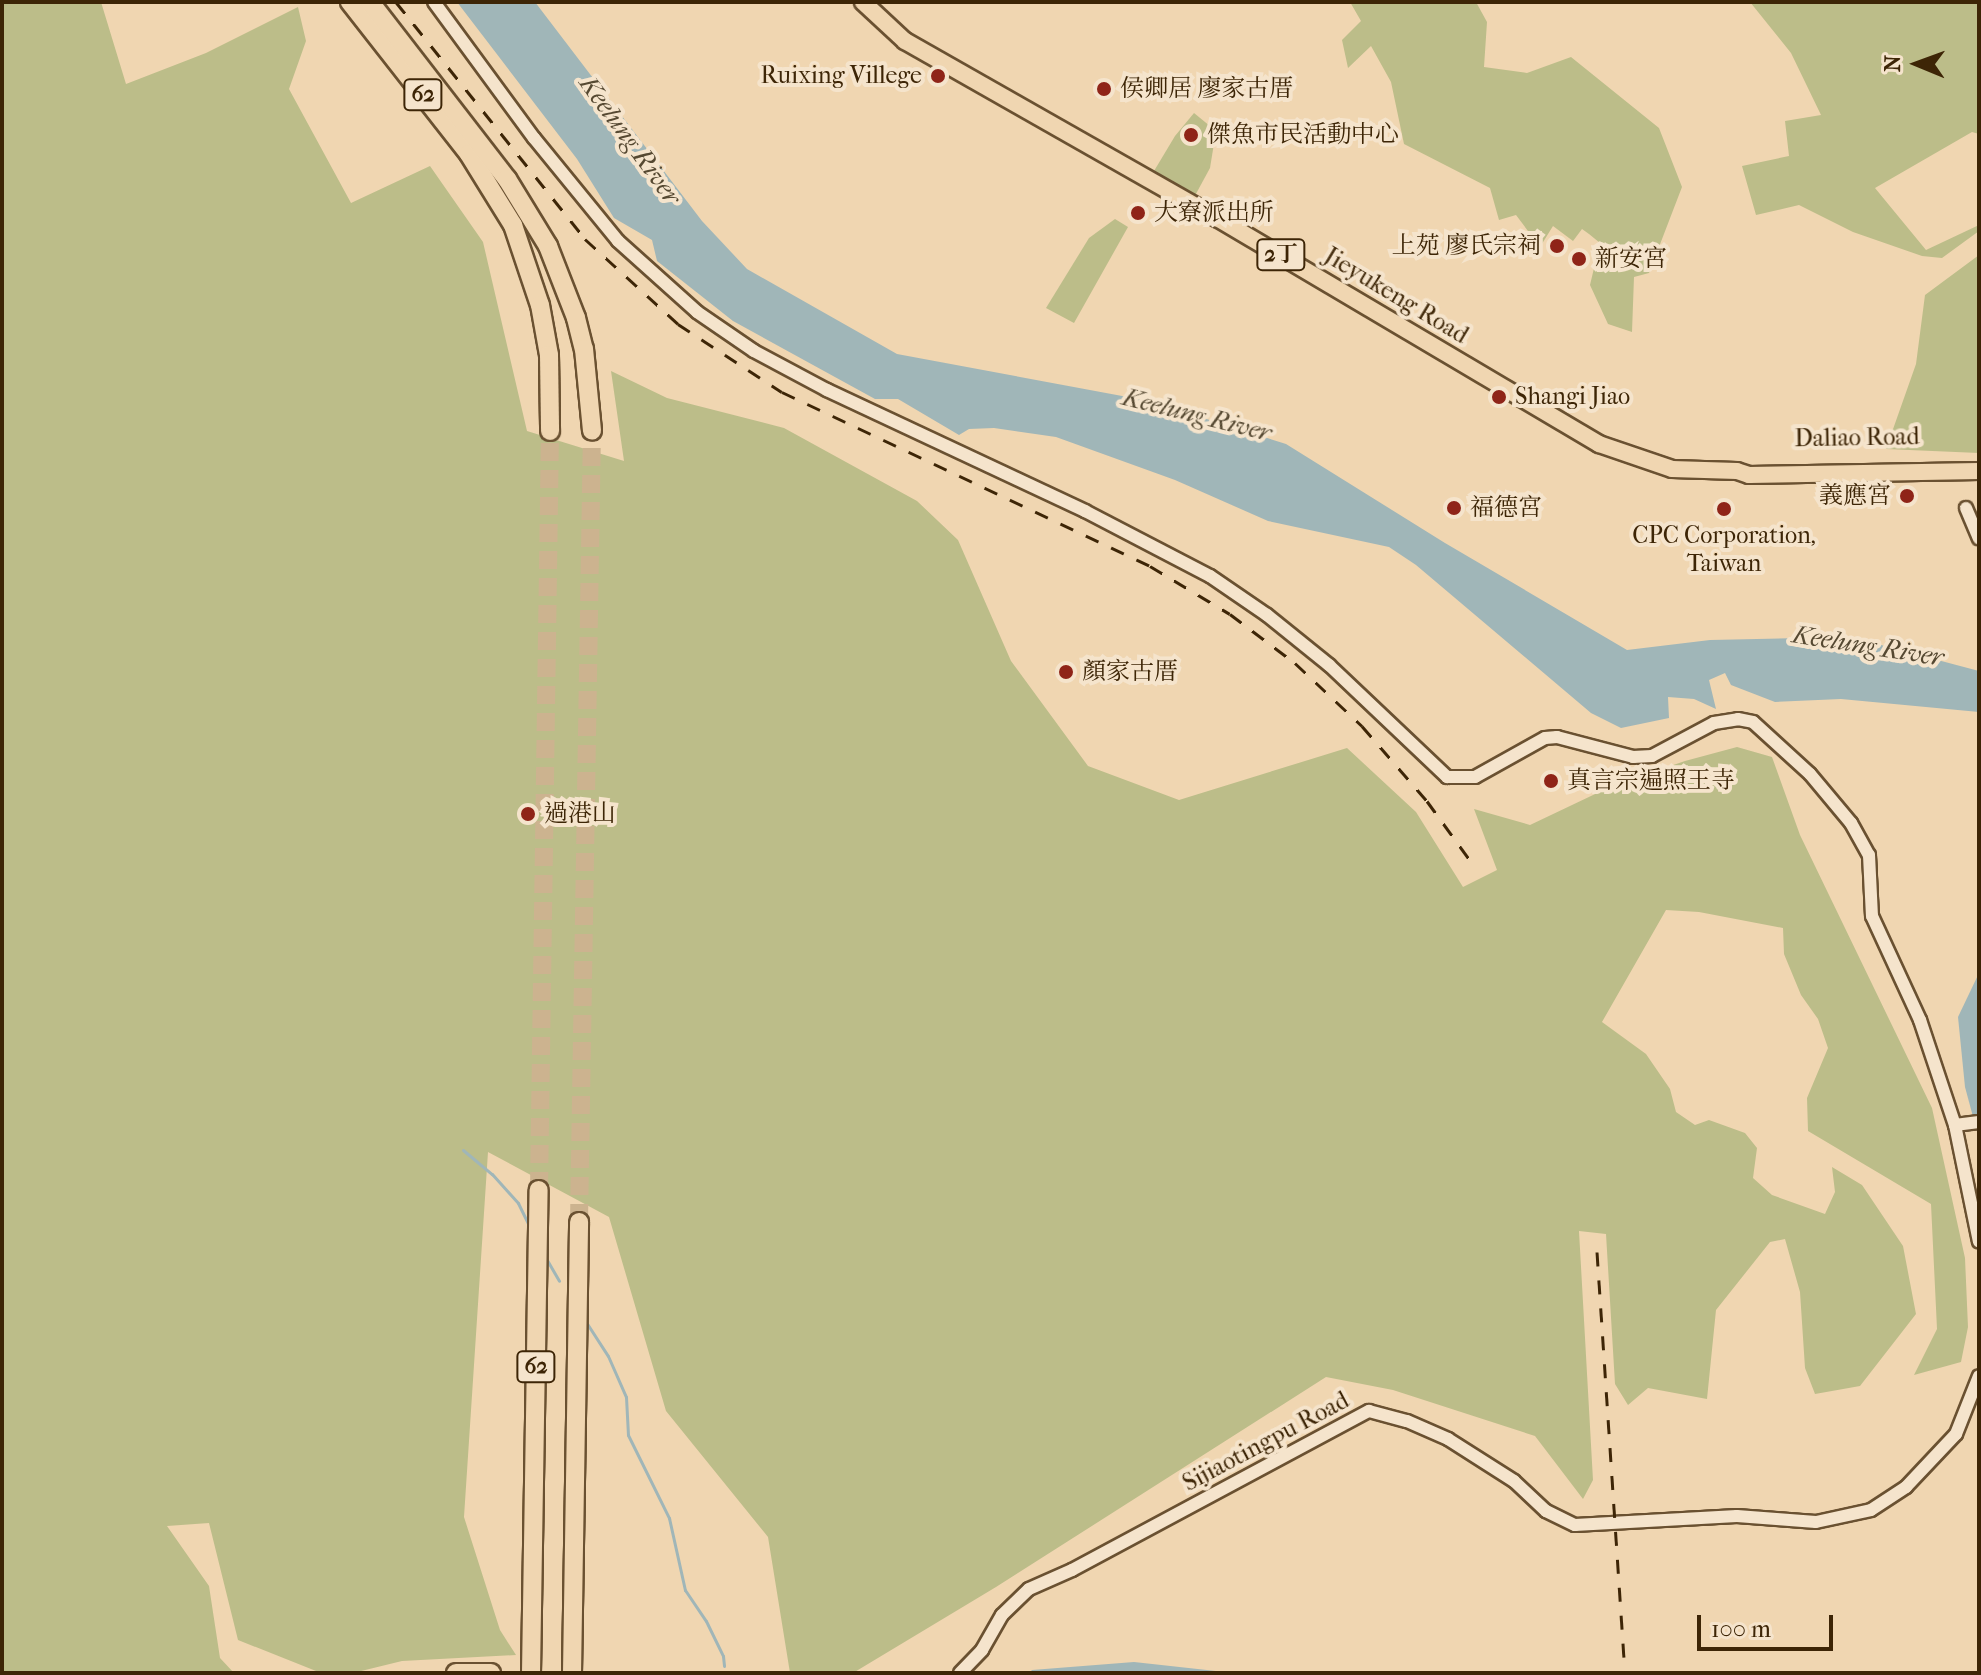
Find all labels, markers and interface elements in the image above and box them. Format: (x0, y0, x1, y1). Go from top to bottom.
north arrow (1877, 24, 1957, 104)
text: N (1880, 55, 1906, 72)
place label: Ruixing Villege (760, 62, 922, 90)
marker: Ruixing Villege (929, 67, 947, 85)
water label: Keelung River (573, 69, 687, 211)
place label: 侯卿居 廖家古厝 (1120, 75, 1293, 103)
road number: 62 (403, 77, 443, 113)
marker: 侯卿居 廖家古厝 (1095, 80, 1113, 98)
place label: 傑魚市民活動中心 (1207, 121, 1399, 149)
marker: 傑魚市民活動中心 (1182, 126, 1200, 144)
place label: 大寮派出所 (1154, 199, 1274, 227)
marker: 大寮派出所 (1129, 204, 1147, 222)
place label: 上苑 廖氏宗祠 (1392, 232, 1541, 260)
road number: 2丁 (1255, 237, 1307, 273)
marker: 上苑 廖氏宗祠 (1548, 237, 1566, 255)
street label: Jieyukeng Road (1319, 242, 1473, 350)
place label: 新安宮 (1595, 245, 1667, 273)
marker: 新安宮 (1570, 250, 1588, 268)
water label: Keelung River (1119, 381, 1275, 449)
place label: Shangi Jiao (1515, 383, 1630, 411)
marker: Shangi Jiao (1490, 388, 1508, 406)
street label: Daliao Road (1794, 423, 1920, 453)
place label: 義應宮 (1819, 482, 1891, 510)
marker: 義應宮 (1898, 487, 1916, 505)
place label: 福德宮 (1470, 494, 1542, 522)
marker: 福德宮 (1445, 499, 1463, 517)
marker: CPC Corporation, Taiwan (1715, 500, 1733, 518)
place label: CPC Corporation, Taiwan (1632, 522, 1816, 578)
water label: Keelung River (1790, 619, 1946, 673)
place label: 顏家古厝 (1082, 658, 1178, 686)
marker: 顏家古厝 (1057, 663, 1075, 681)
place label: 真言宗遍照王寺 (1567, 767, 1735, 795)
marker: 真言宗遍照王寺 (1542, 772, 1560, 790)
place label: 過港山 (544, 800, 616, 828)
marker: 過港山 (519, 805, 537, 823)
road number: 62 (516, 1349, 556, 1385)
street label: Sijiaotingpu Road (1178, 1386, 1354, 1498)
scale bar (1701, 1599, 1837, 1649)
text: 100 m (1711, 1615, 1771, 1643)

